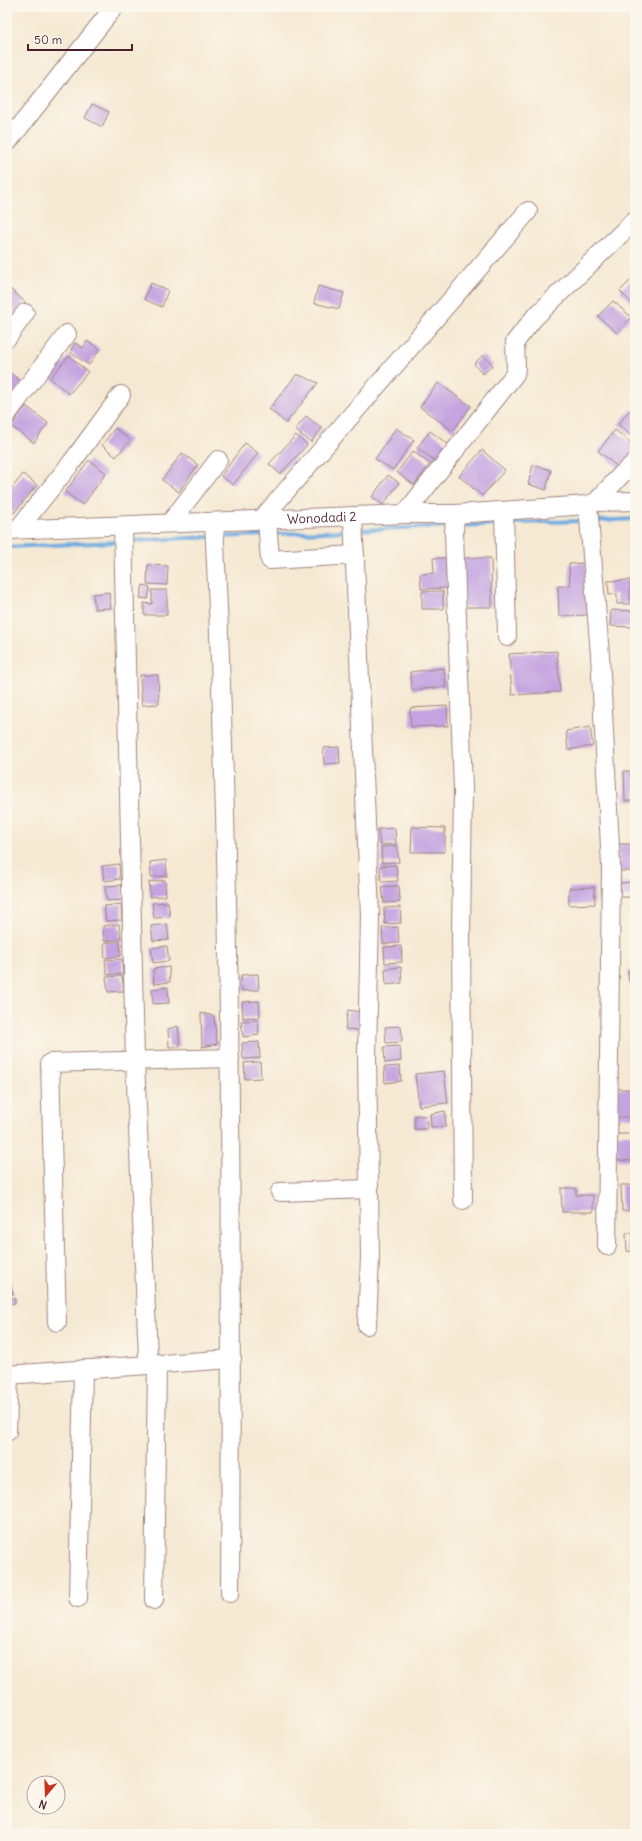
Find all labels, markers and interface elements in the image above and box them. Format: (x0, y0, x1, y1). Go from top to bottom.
scale bar (28, 26, 132, 52)
text: 50 m (34, 32, 63, 47)
street label: Wonodadi 2 (287, 508, 357, 528)
north arrow (26, 1775, 66, 1815)
text: N (37, 1797, 49, 1812)

